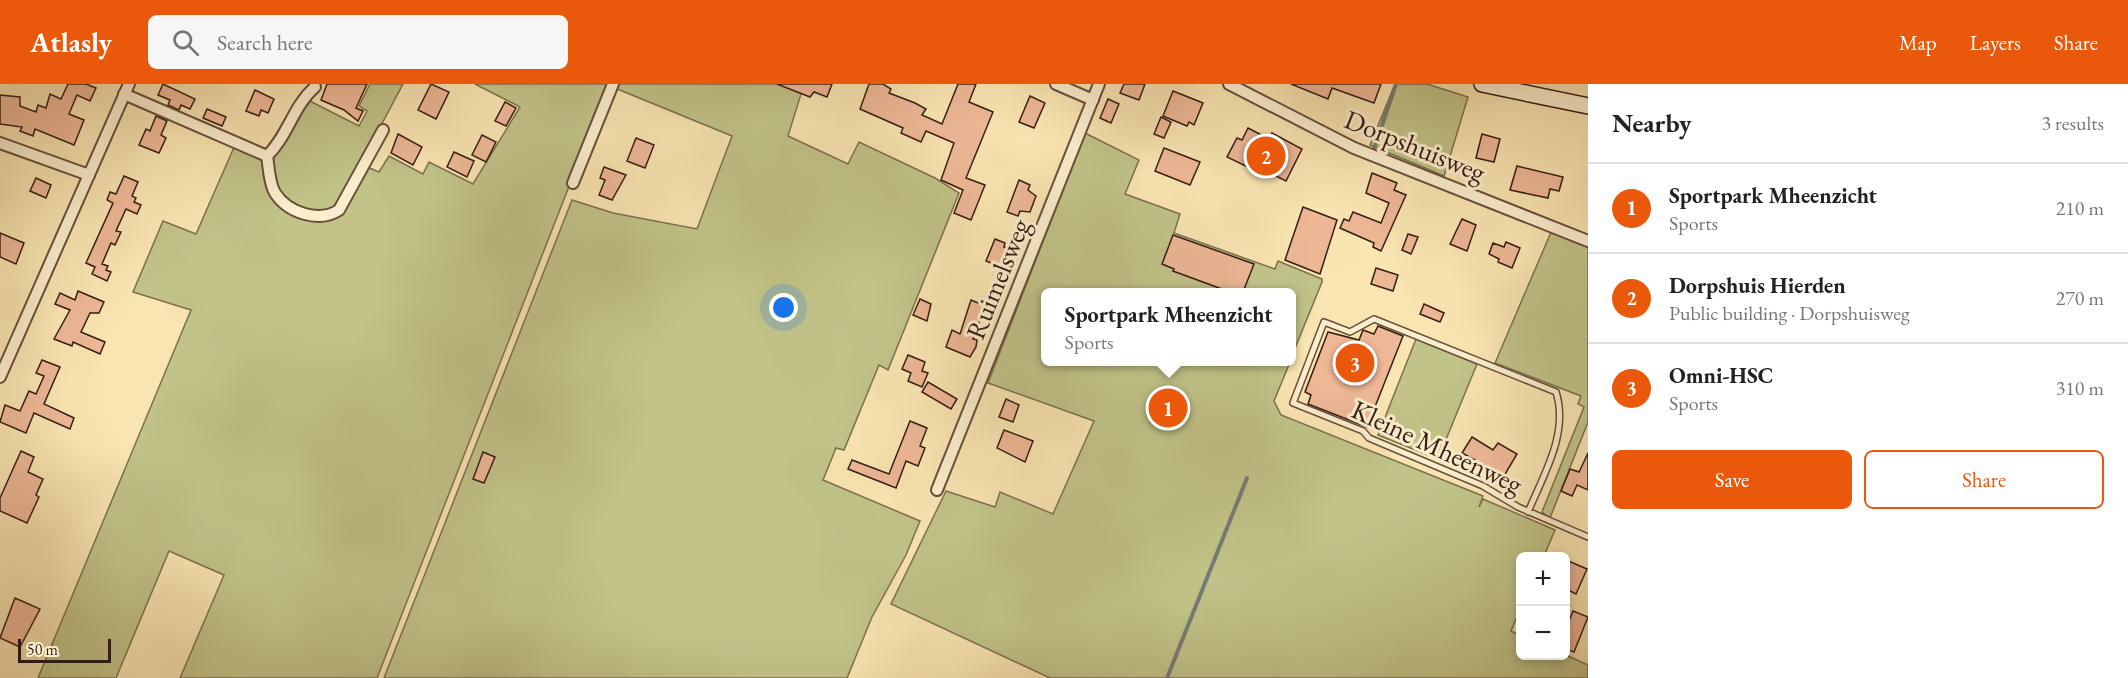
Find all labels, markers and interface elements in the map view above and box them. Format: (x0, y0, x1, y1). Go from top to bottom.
search box (148, 15, 568, 69)
text: Atlasly (30, 24, 112, 60)
icon: search (169, 26, 202, 59)
text: Search here (217, 28, 313, 57)
text: Map (1899, 29, 1937, 56)
text: Layers (1970, 29, 2021, 56)
text: Share (2054, 29, 2098, 56)
street label: Dorpshuisweg (1340, 101, 1491, 190)
text: Nearby (1612, 106, 1692, 140)
text: 3 results (2041, 110, 2104, 136)
pin: 2 (1246, 134, 1286, 178)
text: Sportpark Mheenzicht (1669, 181, 1877, 210)
text: 1 (1626, 195, 1637, 221)
text: 210 m (2056, 195, 2104, 221)
text: Sports (1669, 210, 1718, 236)
street label: Ruimelsweg (958, 213, 1038, 344)
text: Dorpshuis Hierden (1669, 271, 1846, 300)
text: 2 (1626, 285, 1637, 311)
text: 270 m (2056, 285, 2104, 311)
popup (1041, 288, 1296, 366)
your location (769, 293, 798, 322)
text: Sportpark Mheenzicht (1065, 300, 1272, 329)
text: Public building · Dorpshuisweg (1669, 300, 1910, 326)
text: Sports (1065, 329, 1114, 355)
pin: 3 (1336, 340, 1374, 386)
text: Omni-HSC (1669, 361, 1773, 390)
text: 3 (1626, 375, 1637, 401)
text: 310 m (2056, 375, 2104, 401)
pin: 1 (1148, 386, 1188, 430)
text: Sports (1669, 390, 1718, 416)
street label: Kleine Mheenweg (1346, 392, 1529, 502)
button: Save (1612, 450, 1852, 509)
button: Share (1864, 450, 2104, 509)
map controls (1516, 552, 1570, 660)
button: + (1516, 552, 1570, 606)
button: − (1516, 606, 1570, 660)
scale bar (18, 636, 111, 664)
text: 50 m (27, 639, 58, 660)

